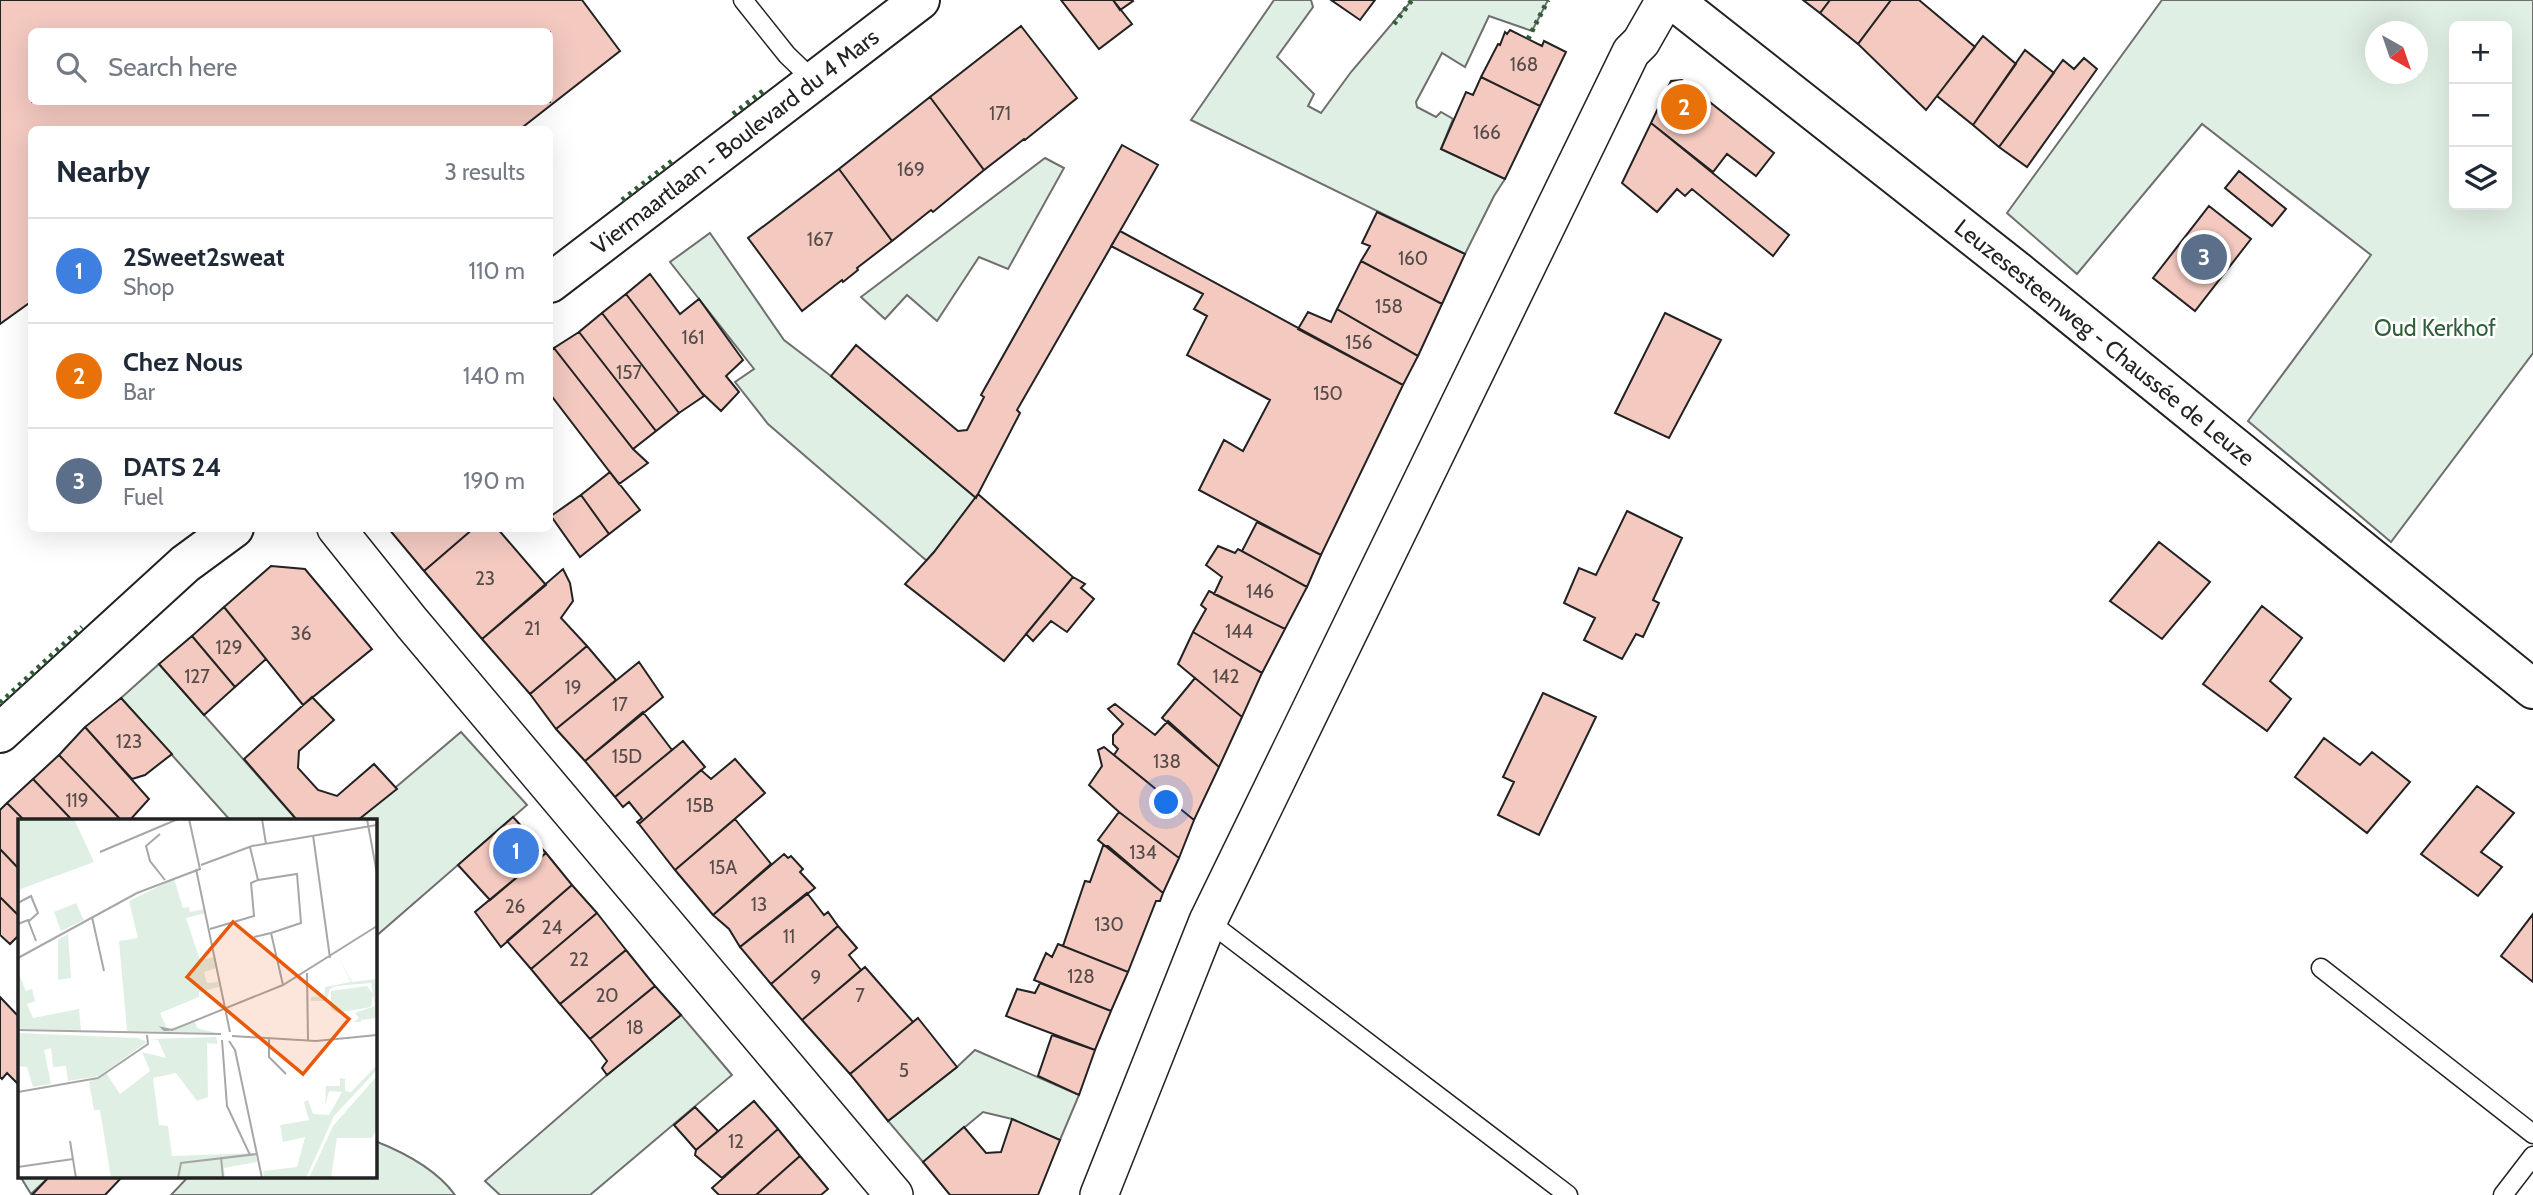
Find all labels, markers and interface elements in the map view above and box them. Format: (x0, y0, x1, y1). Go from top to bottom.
north arrow (2365, 21, 2428, 84)
map controls (2449, 21, 2512, 210)
button: + (2449, 21, 2512, 84)
street label: Viermaartlaan - Boulevard du 4 Mars (586, 23, 884, 260)
search box (28, 28, 553, 105)
icon: search (52, 48, 90, 86)
text: Search here (108, 51, 237, 83)
house number: 168 (1510, 53, 1538, 76)
pin: 2 (1661, 81, 1707, 133)
button: − (2449, 84, 2512, 147)
house number: 171 (989, 102, 1011, 125)
house number: 166 (1473, 121, 1501, 144)
button: layers (2449, 147, 2512, 210)
text: Nearby (56, 153, 150, 190)
text: 3 results (444, 158, 525, 186)
house number: 169 (897, 158, 925, 181)
street label: Leuzesesteenweg - Chaussée de Leuze (1949, 213, 2260, 472)
house number: 167 (807, 228, 834, 251)
pin: 3 (2181, 231, 2227, 283)
text: 2Sweet2sweat (123, 241, 285, 273)
house number: 160 (1398, 247, 1428, 270)
text: 1 (75, 257, 83, 285)
text: 110 m (469, 257, 525, 285)
text: Shop (123, 273, 174, 301)
house number: 158 (1375, 295, 1403, 318)
park label: Oud Kerkhof (2374, 314, 2496, 342)
house number: 161 (681, 326, 705, 349)
house number: 156 (1345, 331, 1373, 354)
text: Chez Nous (123, 346, 243, 378)
house number: 157 (616, 361, 642, 384)
text: 2 (73, 362, 85, 390)
text: 140 m (463, 362, 525, 390)
text: Bar (123, 378, 155, 406)
house number: 150 (1313, 382, 1343, 405)
text: DATS 24 (123, 451, 222, 483)
text: 3 (73, 467, 85, 495)
text: 190 m (463, 467, 525, 495)
text: Fuel (123, 483, 163, 511)
house number: 23 (475, 567, 495, 590)
house number: 146 (1246, 580, 1274, 603)
house number: 21 (524, 617, 540, 640)
house number: 144 (1225, 620, 1253, 643)
house number: 36 (290, 622, 312, 645)
house number: 129 (216, 636, 242, 659)
house number: 127 (184, 665, 210, 688)
house number: 142 (1212, 665, 1240, 688)
house number: 19 (565, 676, 582, 699)
house number: 17 (612, 693, 628, 716)
house number: 123 (116, 730, 142, 753)
house number: 15D (612, 745, 642, 768)
house number: 138 (1153, 750, 1181, 773)
your location (1149, 785, 1183, 819)
house number: 119 (65, 789, 89, 812)
house number: 15B (686, 794, 714, 817)
inset map (18, 819, 376, 1178)
pin: 1 (493, 825, 539, 877)
house number: 134 (1129, 841, 1157, 864)
house number: 15A (709, 856, 737, 879)
house number: 13 (751, 893, 767, 916)
house number: 26 (505, 895, 525, 918)
house number: 130 (1094, 913, 1124, 936)
house number: 24 (542, 916, 562, 939)
house number: 11 (783, 925, 795, 948)
house number: 22 (569, 948, 589, 971)
house number: 128 (1067, 965, 1095, 988)
house number: 9 (811, 966, 821, 989)
house number: 20 (595, 984, 619, 1007)
house number: 7 (855, 984, 865, 1007)
house number: 18 (626, 1016, 644, 1039)
house number: 5 (899, 1059, 909, 1082)
house number: 12 (728, 1130, 744, 1153)

